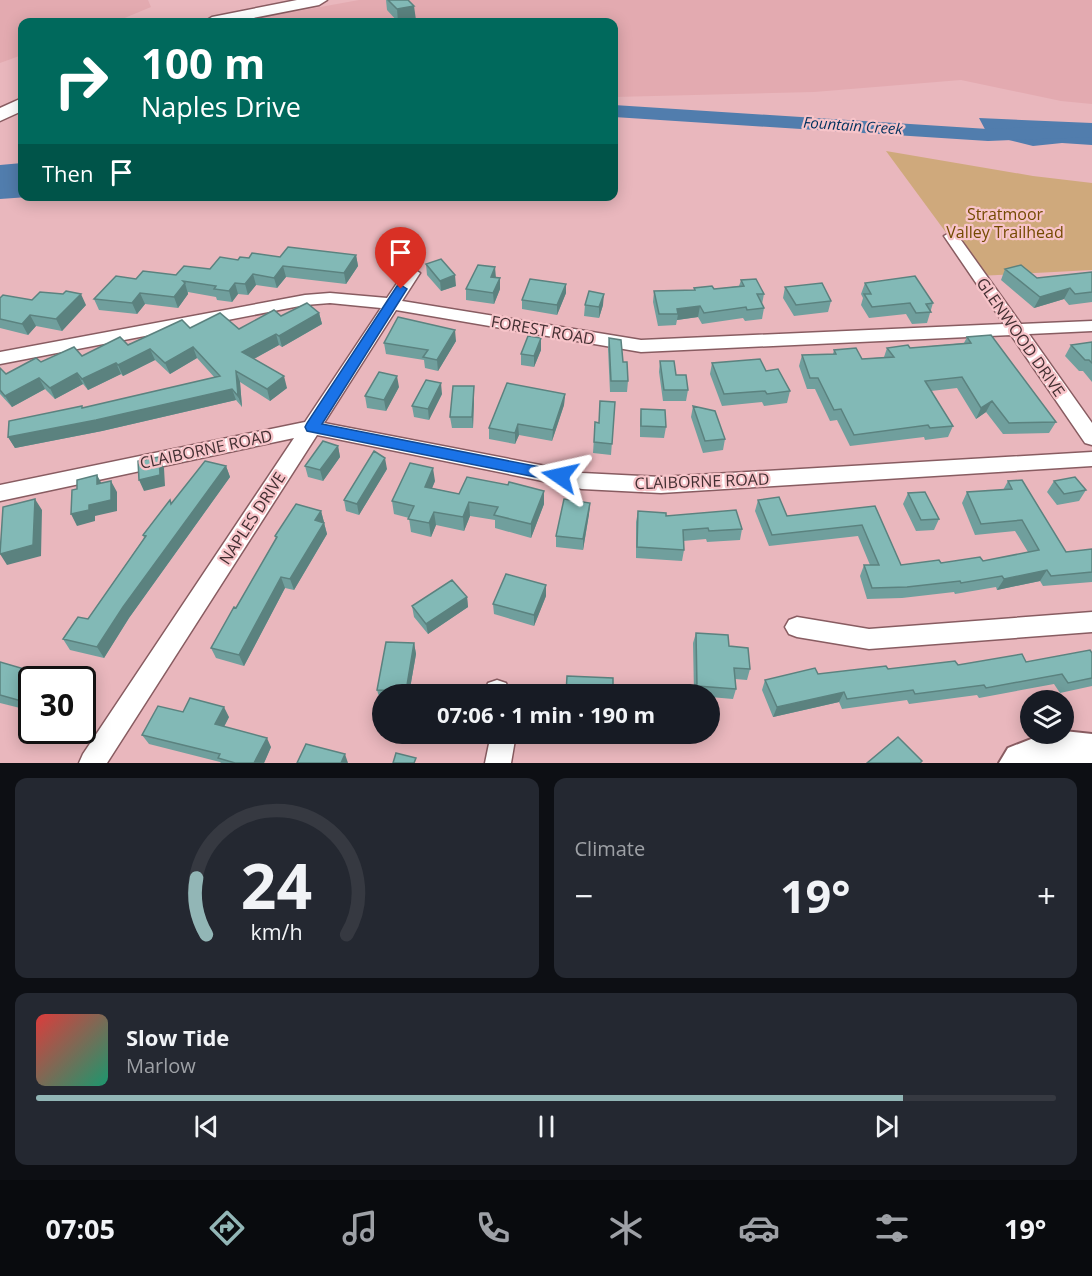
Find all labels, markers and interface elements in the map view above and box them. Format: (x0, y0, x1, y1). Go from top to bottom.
text: 100 m (141, 34, 265, 91)
icon: right (42, 42, 120, 120)
text: Naples Drive (141, 88, 301, 125)
water label: Fountain Creek (803, 112, 904, 139)
icon: arrive (105, 156, 138, 189)
text: Then (42, 158, 93, 188)
park label: Stratmoor Valley Trailhead (946, 203, 1064, 243)
pin (375, 227, 426, 289)
icon: arrive (384, 236, 417, 269)
street label: GLENWOOD DRIVE (972, 273, 1070, 401)
street label: FOREST ROAD (489, 310, 597, 350)
street label: CLAIBORNE ROAD (138, 424, 274, 474)
position arrow (528, 444, 592, 508)
street label: NAPLES DRIVE (214, 467, 290, 569)
street label: CLAIBORNE ROAD (634, 468, 770, 494)
speed limit sign: 30 (18, 666, 96, 744)
map controls (1020, 690, 1074, 744)
button: layers (1020, 690, 1074, 744)
text: 07:06 · 1 min · 190 m (437, 699, 655, 729)
text: Climate (575, 835, 645, 862)
text: 24 (241, 842, 312, 927)
text: 19° (780, 865, 851, 926)
text: − (575, 873, 593, 918)
text: + (1037, 873, 1056, 918)
text: km/h (251, 917, 303, 946)
text: Slow Tide (126, 1022, 229, 1052)
text: Marlow (126, 1052, 196, 1079)
icon: previous (190, 1110, 223, 1143)
icon: pause (530, 1110, 563, 1143)
icon: next (870, 1110, 903, 1143)
icon: directions (206, 1207, 248, 1249)
icon: music (339, 1207, 381, 1249)
icon: phone (472, 1207, 514, 1249)
icon: climate (605, 1207, 647, 1249)
icon: car (738, 1207, 780, 1249)
icon: filters (871, 1207, 913, 1249)
text: 07:05 (46, 1210, 115, 1247)
text: 19° (1004, 1210, 1046, 1247)

